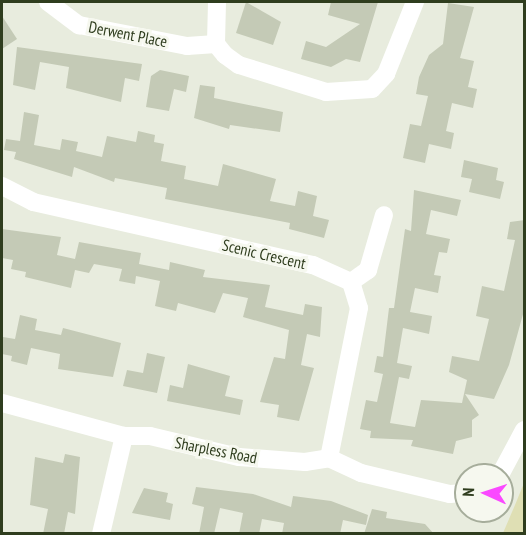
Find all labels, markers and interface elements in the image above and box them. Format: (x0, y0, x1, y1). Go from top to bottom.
street label: Derwent Place (87, 17, 169, 51)
street label: Scenic Crescent (220, 235, 308, 273)
street label: Sharpless Road (173, 433, 259, 467)
north arrow (454, 463, 514, 523)
text: N (458, 487, 478, 497)

